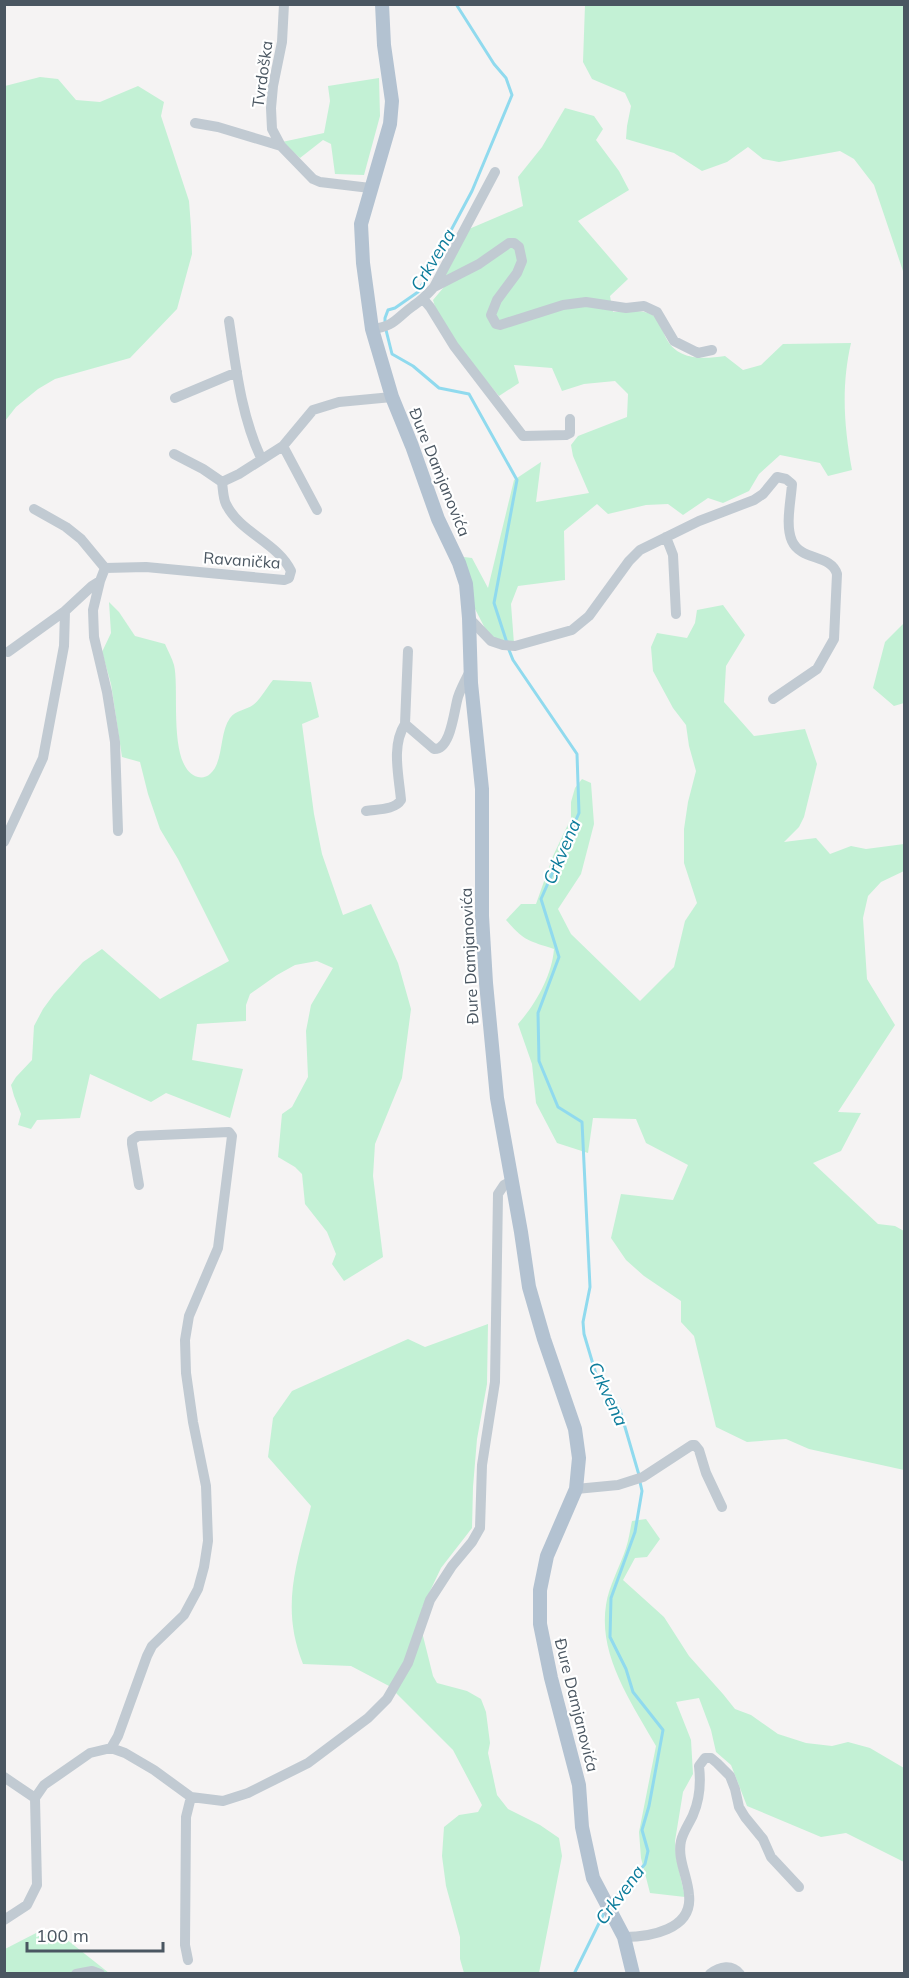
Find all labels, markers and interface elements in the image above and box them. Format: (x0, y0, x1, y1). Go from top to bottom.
street label: Tvrdoška (247, 39, 277, 109)
water label: Crkvena (405, 224, 460, 295)
street label: Đure Damjanovića (405, 405, 475, 539)
street label: Ravanička (203, 547, 281, 573)
water label: Crkvena (538, 816, 586, 888)
street label: Đure Damjanovića (455, 887, 483, 1025)
water label: Crkvena (584, 1358, 633, 1430)
street label: Đure Damjanovića (551, 1636, 603, 1774)
water label: Crkvena (590, 1860, 649, 1929)
scale bar (27, 1915, 164, 1953)
text: 100 m (36, 1924, 89, 1947)

